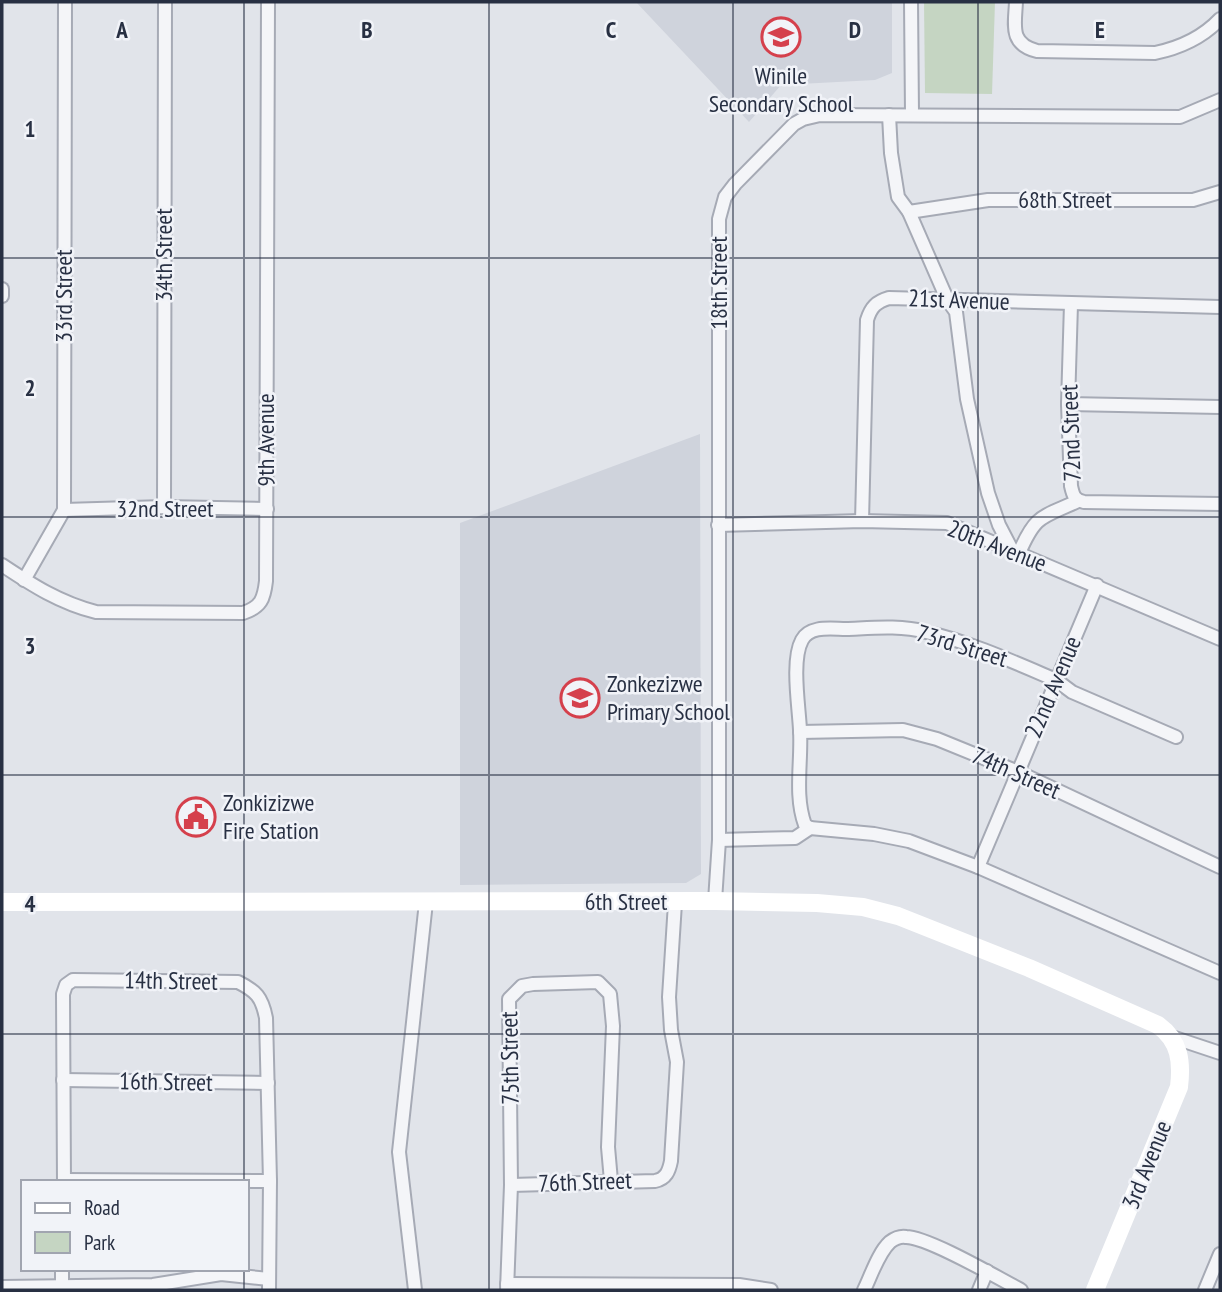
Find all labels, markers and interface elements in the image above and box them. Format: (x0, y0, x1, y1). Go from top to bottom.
text: A (115, 15, 128, 44)
text: B (361, 15, 373, 44)
text: C (606, 15, 617, 44)
text: D (849, 15, 861, 44)
text: E (1095, 15, 1105, 44)
school or university icon: Winile Secondary School (760, 16, 802, 58)
place label: Winile Secondary School (709, 60, 854, 119)
text: 1 (25, 114, 36, 143)
street label: 68th Street (1018, 184, 1112, 215)
street label: 34th Street (148, 208, 179, 302)
street label: 18th Street (703, 236, 734, 330)
street label: 33rd Street (48, 249, 79, 343)
street label: 21st Avenue (908, 282, 1010, 317)
text: 2 (25, 373, 36, 402)
street label: 72nd Street (1053, 383, 1088, 482)
street label: 9th Avenue (250, 393, 281, 487)
street label: 32nd Street (116, 493, 214, 524)
street label: 20th Avenue (943, 512, 1051, 579)
street label: 73rd Street (913, 617, 1012, 674)
text: 3 (25, 631, 36, 660)
street label: 22nd Avenue (1017, 631, 1088, 742)
place label: Zonkezizwe Primary School (607, 668, 730, 727)
school or university icon: Zonkezizwe Primary School (559, 677, 601, 719)
street label: 74th Street (967, 739, 1066, 806)
place label: Zonkizizwe Fire Station (223, 787, 319, 846)
public building icon: Zonkizizwe Fire Station (175, 796, 217, 838)
street label: 6th Street (585, 886, 668, 917)
text: 4 (25, 889, 36, 918)
street label: 14th Street (124, 964, 218, 997)
street label: 75th Street (493, 1011, 526, 1105)
street label: 16th Street (119, 1065, 213, 1098)
street label: 3rd Avenue (1115, 1116, 1178, 1214)
street label: 76th Street (538, 1164, 633, 1199)
legend (21, 1180, 248, 1271)
text: Road (84, 1194, 120, 1221)
text: Park (84, 1229, 115, 1256)

